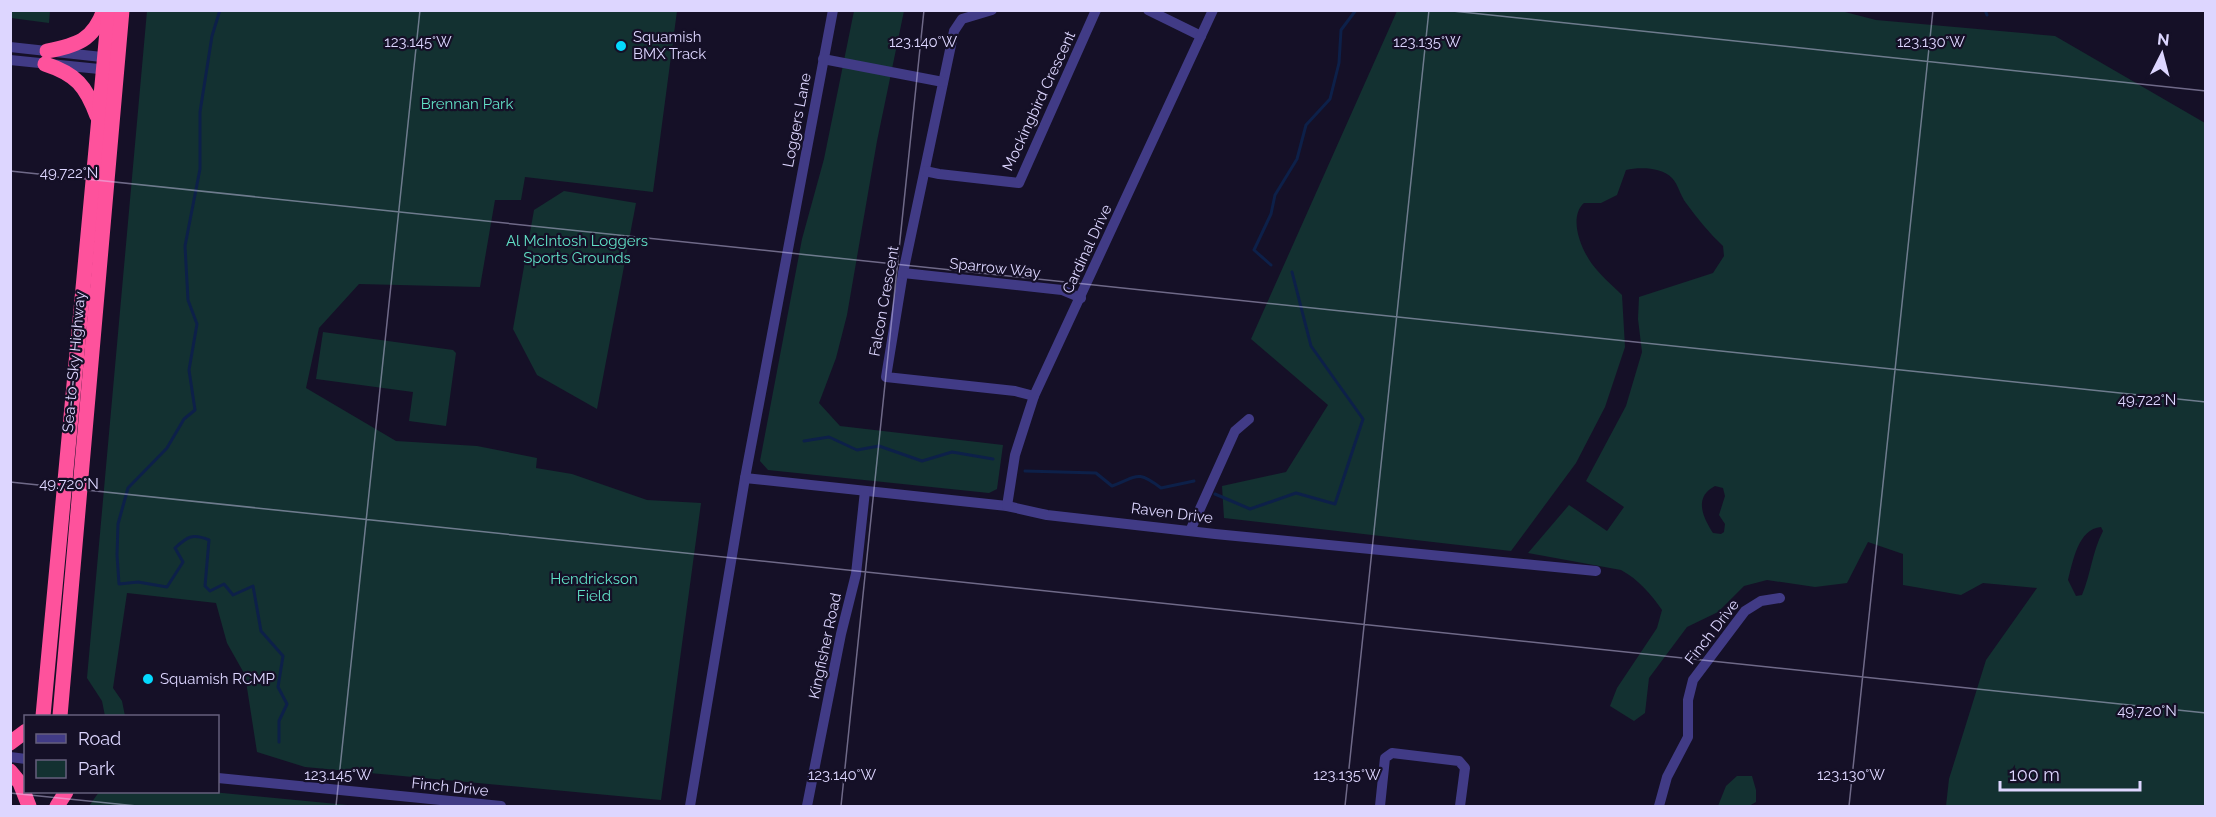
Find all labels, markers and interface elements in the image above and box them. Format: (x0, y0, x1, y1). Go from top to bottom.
north arrow (2132, 24, 2192, 84)
place label: Squamish BMX Track (633, 28, 706, 63)
street label: Mockingbird Crescent (999, 28, 1079, 174)
text: N (2156, 29, 2171, 50)
text: 123.145°W (384, 33, 452, 51)
text: 123.140°W (889, 33, 957, 51)
text: 123.135°W (1393, 33, 1461, 51)
text: 123.130°W (1897, 33, 1965, 51)
marker: Squamish BMX Track (614, 39, 628, 53)
street label: Loggers Lane (779, 71, 815, 169)
park label: Brennan Park (421, 95, 513, 113)
text: 49.722°N (40, 164, 98, 182)
street label: Cardinal Drive (1058, 201, 1116, 296)
park label: Al McIntosh Loggers Sports Grounds (506, 232, 648, 267)
street label: Falcon Crescent (865, 244, 903, 358)
street label: Sparrow Way (949, 254, 1041, 282)
street label: Sea-to-Sky Highway (59, 291, 89, 433)
text: 49.722°N (2118, 391, 2176, 409)
text: 49.720°N (39, 475, 99, 493)
street label: Raven Drive (1130, 499, 1214, 527)
park label: Hendrickson Field (550, 570, 638, 605)
street label: Kingfisher Road (805, 591, 845, 701)
street label: Finch Drive (1681, 596, 1743, 668)
place label: Squamish RCMP (160, 670, 275, 688)
marker: Squamish RCMP (141, 672, 155, 686)
text: 49.720°N (2117, 702, 2177, 720)
legend (24, 715, 219, 793)
text: Road (78, 728, 121, 749)
scale bar (2000, 754, 2140, 792)
text: Park (78, 758, 115, 779)
text: 100 m (2009, 764, 2060, 785)
text: 123.145°W (304, 766, 372, 784)
text: 123.140°W (808, 766, 876, 784)
text: 123.135°W (1313, 766, 1381, 784)
text: 123.130°W (1817, 766, 1885, 784)
street label: Finch Drive (411, 774, 490, 800)

